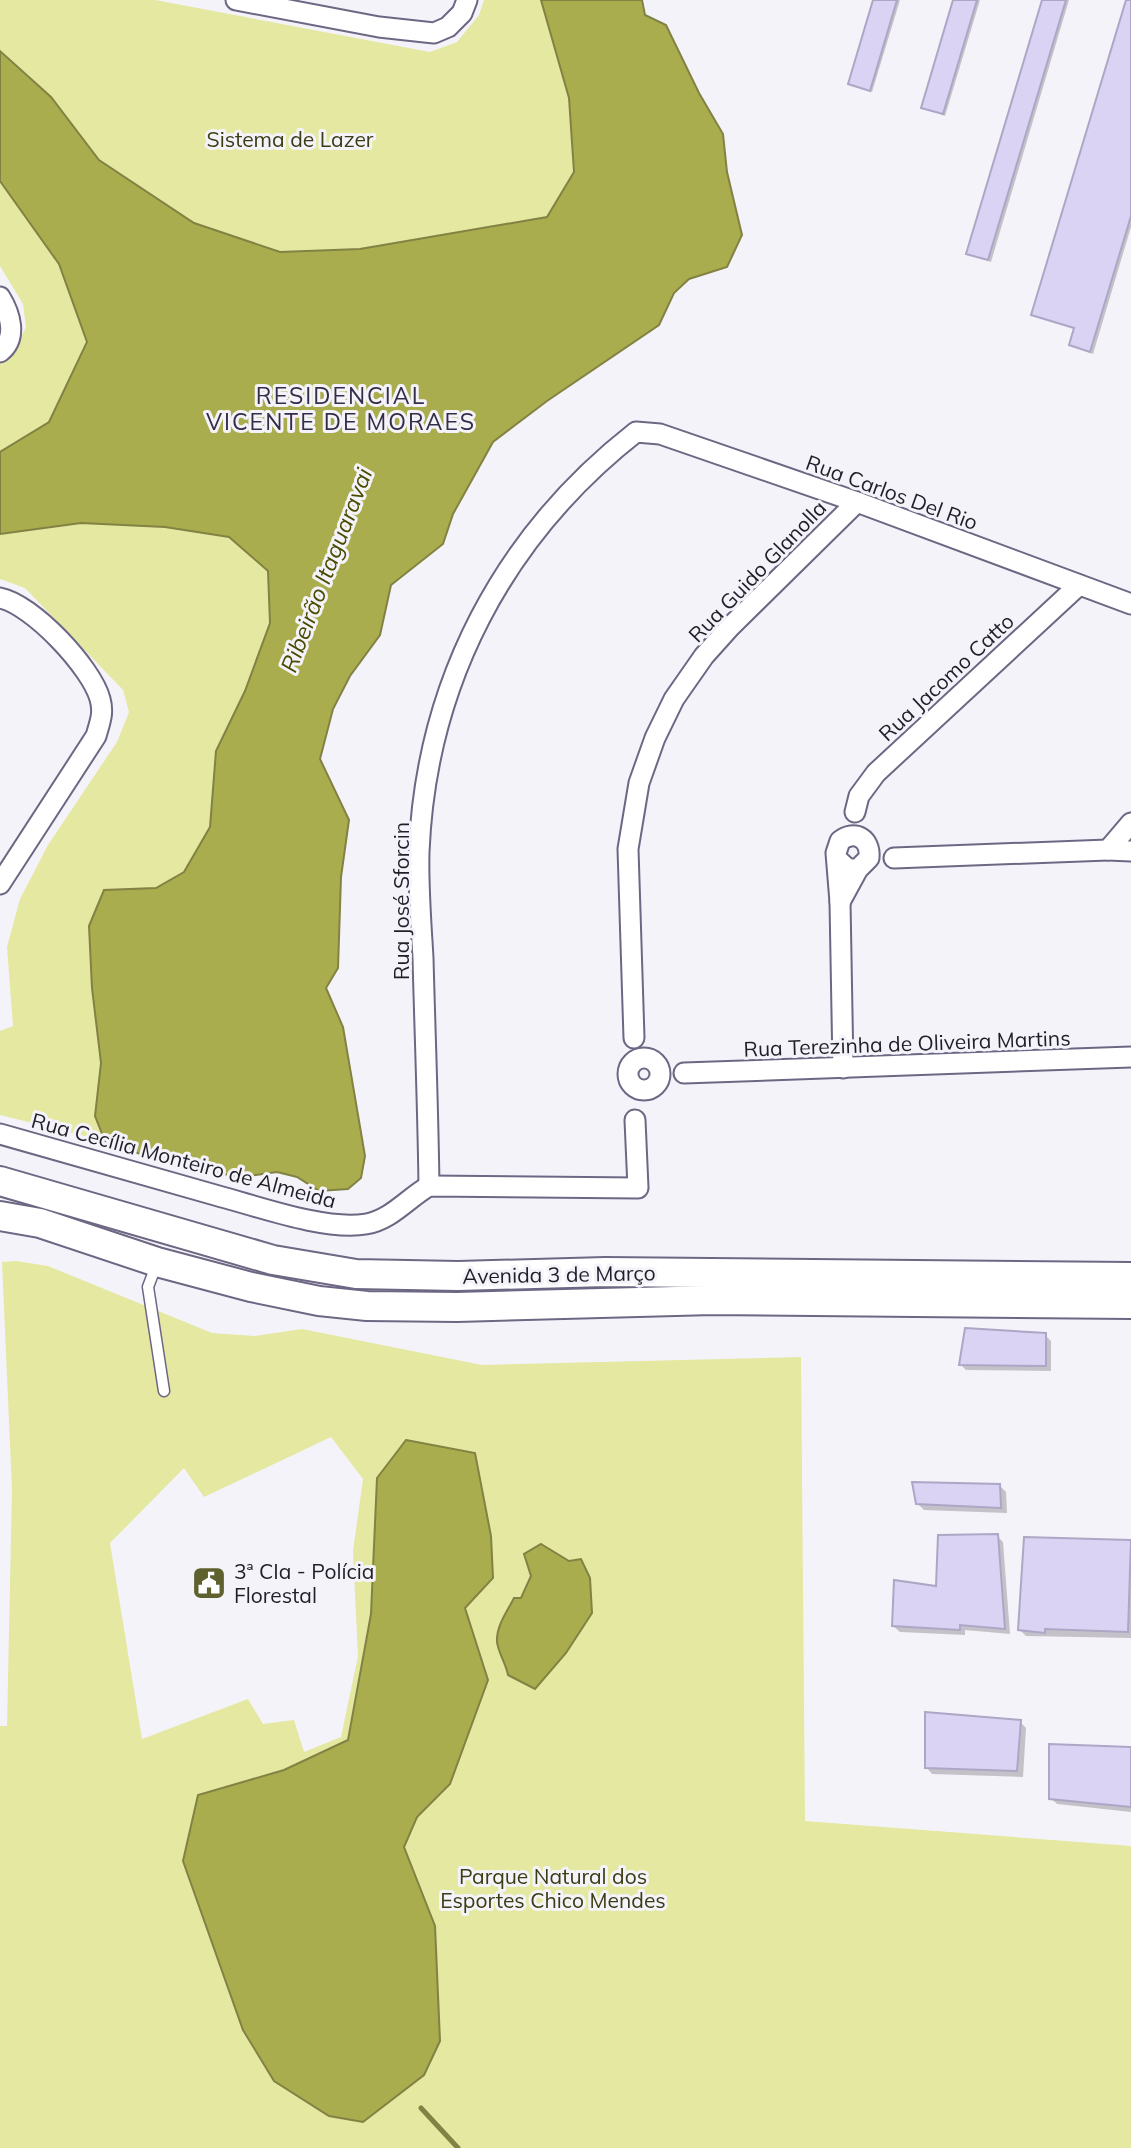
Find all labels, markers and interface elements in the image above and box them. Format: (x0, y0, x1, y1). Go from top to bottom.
park label: Sistema de Lazer (207, 126, 374, 152)
district label: RESIDENCIAL VICENTE DE MORAES (206, 381, 476, 436)
street label: Rua Carlos Del Rio (803, 449, 981, 535)
water label: Ribeirão Itaguaravai (274, 463, 378, 676)
street label: Rua Guido Glanolla (683, 495, 831, 647)
street label: Rua Jacomo Catto (873, 608, 1019, 746)
street label: Rua José Sforcin (388, 822, 414, 980)
street label: Rua Terezinha de Oliveira Martins (743, 1024, 1071, 1062)
street label: Rua Cecília Monteiro de Almeida (29, 1107, 339, 1213)
street label: Avenida 3 de Março (462, 1259, 656, 1289)
place label: 3ª CIa - Polícia Florestal (234, 1558, 374, 1608)
public building icon: 3ª CIa - Polícia Florestal (190, 1564, 228, 1602)
park label: Parque Natural dos Esportes Chico Mendes (440, 1863, 666, 1913)

